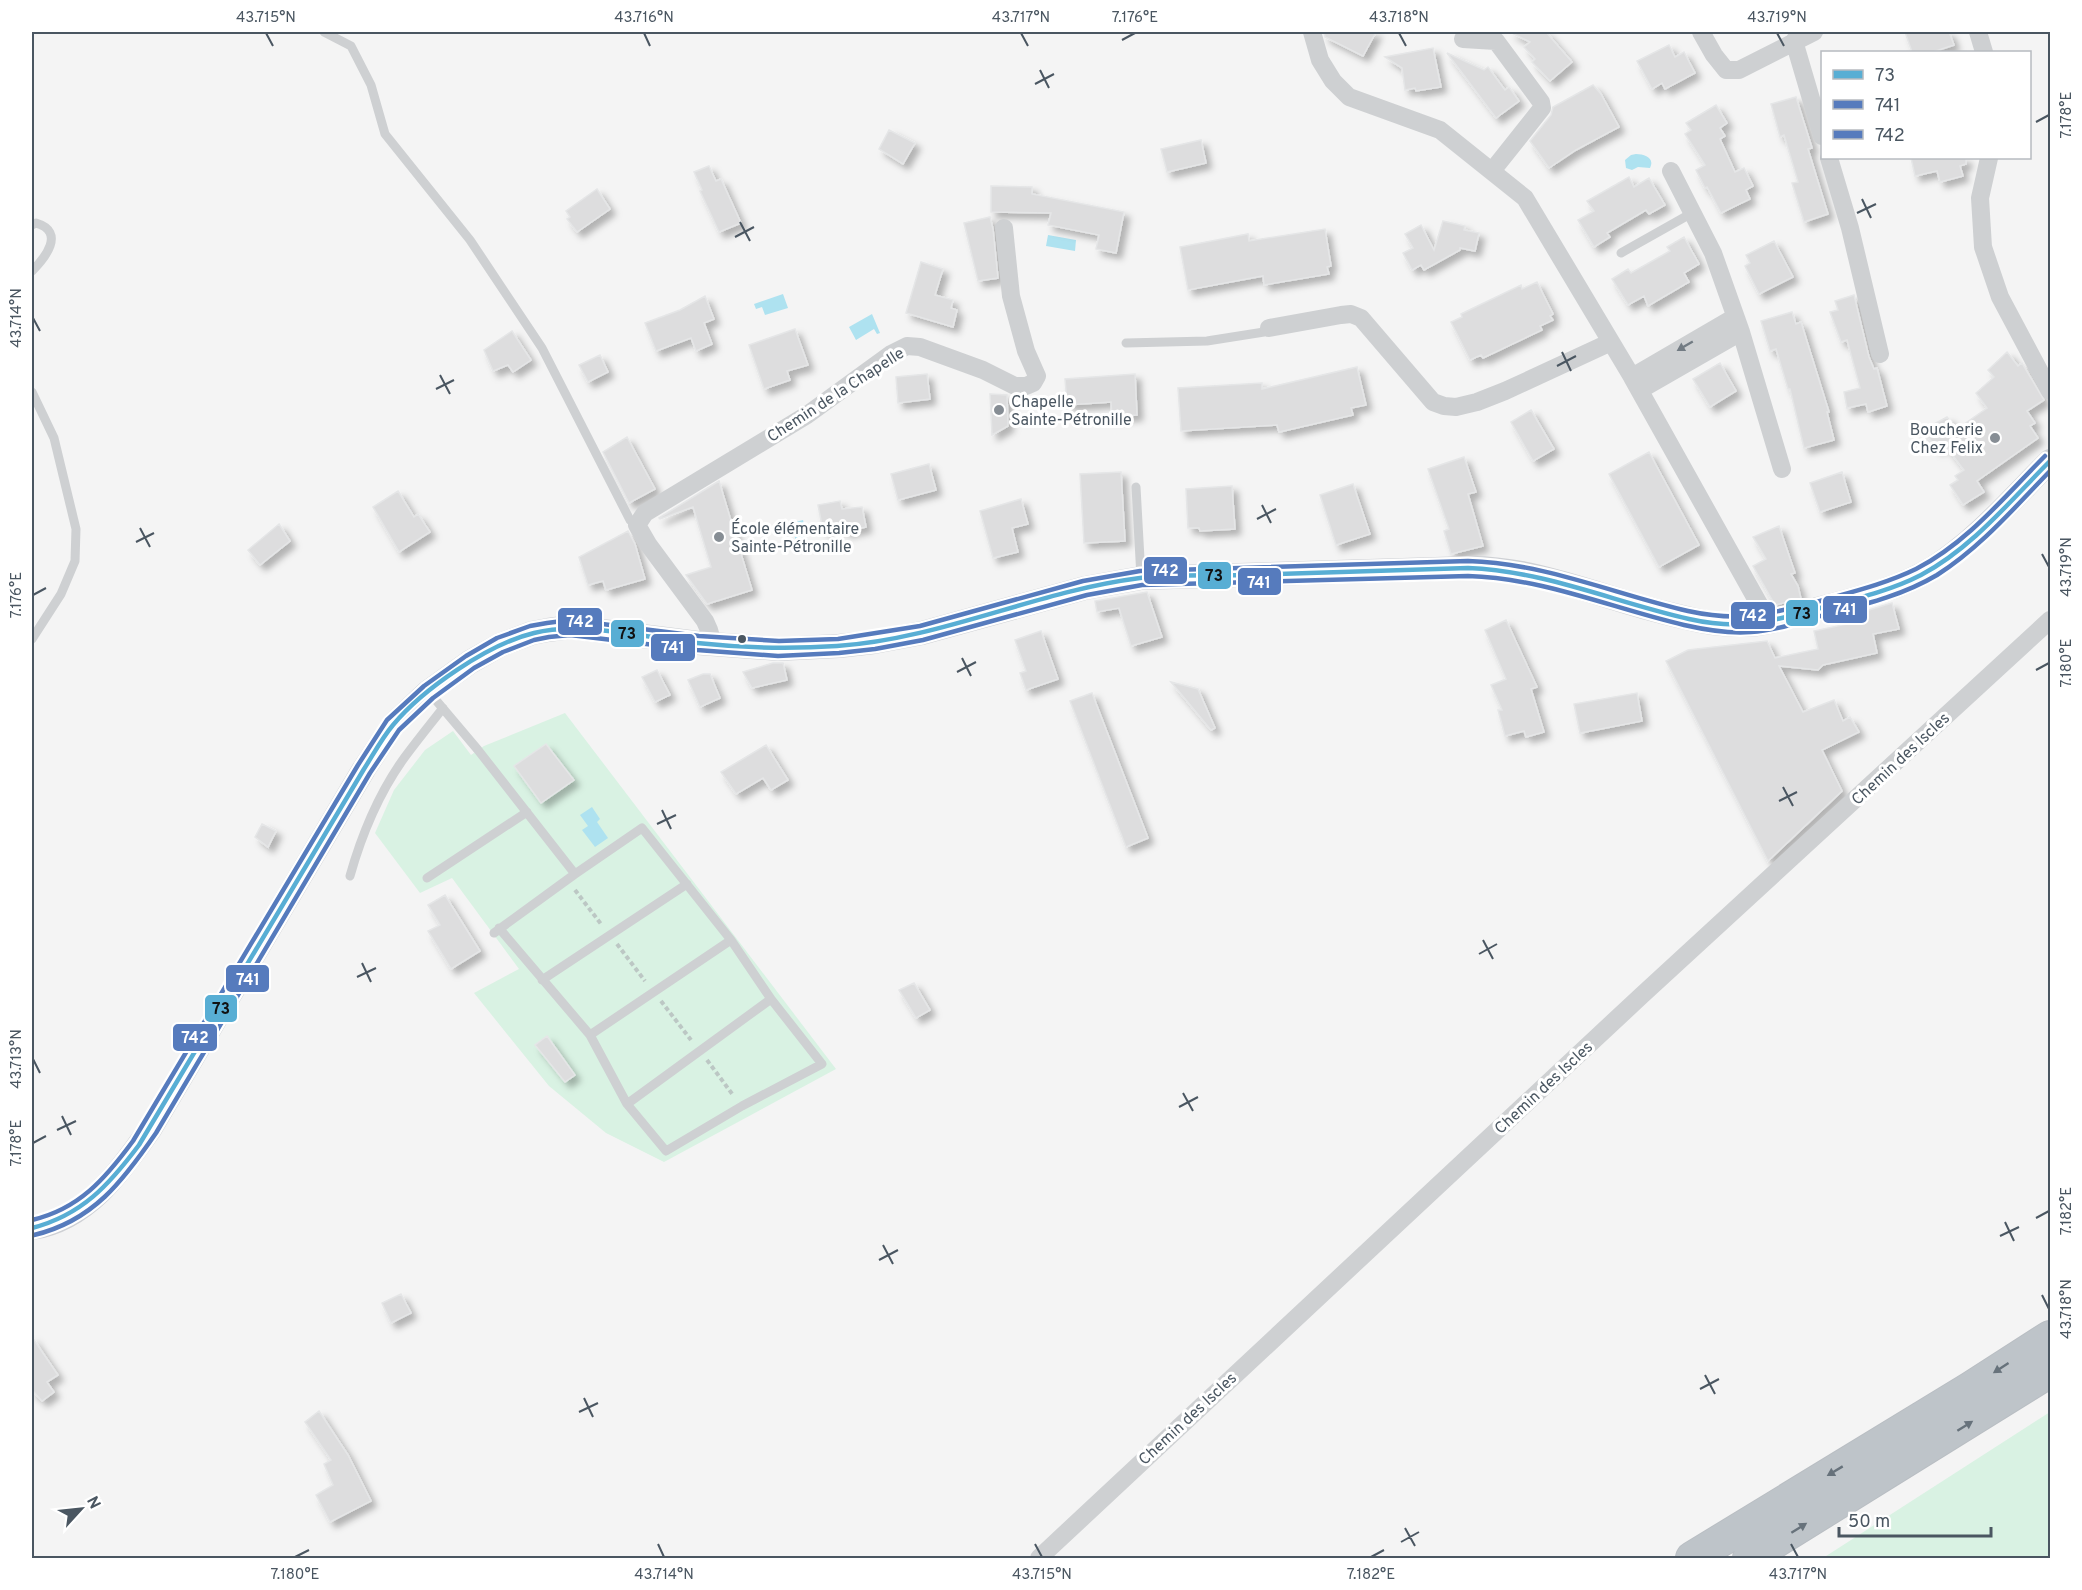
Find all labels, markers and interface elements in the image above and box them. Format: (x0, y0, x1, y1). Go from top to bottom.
text: 43.715°N (236, 9, 296, 28)
text: 43.716°N (614, 9, 674, 28)
text: 43.717°N (992, 9, 1050, 28)
text: 7.176°E (1112, 9, 1158, 28)
text: 43.718°N (1369, 9, 1429, 28)
text: 43.719°N (1747, 9, 1807, 28)
legend (1821, 51, 2031, 159)
text: 73 (1875, 65, 1895, 88)
text: 7.178°E (2058, 92, 2077, 138)
text: 741 (1875, 95, 1901, 118)
text: 742 (1875, 125, 1905, 148)
text: 43.714°N (8, 288, 27, 348)
one-way arrow (1677, 341, 1693, 352)
street label: Chemin de la Chapelle (764, 344, 908, 447)
place label: Chapelle Sainte-Pétronille (1011, 393, 1132, 431)
marker: Chapelle Sainte-Pétronille (992, 403, 1006, 417)
place label: Boucherie Chez Felix (1910, 421, 1983, 459)
marker: Boucherie Chez Felix (1988, 431, 2002, 445)
place label: École élémentaire Sainte-Pétronille (731, 518, 859, 558)
marker: École élémentaire Sainte-Pétronille (712, 530, 726, 544)
text: 43.719°N (2058, 537, 2077, 597)
line badge: 742 (1143, 556, 1188, 585)
line badge: 73 (1197, 561, 1232, 590)
text: 742 (1151, 562, 1179, 582)
text: 73 (1205, 567, 1223, 587)
line badge: 741 (1237, 567, 1282, 596)
text: 7.176°E (8, 572, 27, 618)
text: 741 (1247, 574, 1271, 594)
line badge: 741 (1822, 595, 1868, 624)
line badge: 73 (1785, 599, 1819, 627)
line badge: 742 (1730, 601, 1776, 630)
text: 741 (1833, 601, 1857, 621)
text: 73 (1793, 605, 1811, 625)
line badge: 742 (557, 607, 603, 636)
text: 742 (1739, 607, 1767, 627)
text: 742 (566, 613, 594, 633)
line badge: 73 (610, 619, 645, 648)
text: 73 (618, 625, 636, 645)
line badge: 741 (650, 633, 696, 662)
unlabelled marker (736, 633, 748, 645)
text: 7.180°E (2058, 638, 2077, 688)
text: 741 (661, 639, 685, 659)
street label: Chemin des Iscles (1848, 709, 1955, 810)
line badge: 741 (225, 964, 270, 993)
text: 741 (236, 971, 260, 991)
line badge: 73 (204, 994, 238, 1023)
text: 73 (212, 1000, 230, 1020)
line badge: 742 (172, 1023, 218, 1052)
text: 43.713°N (8, 1029, 27, 1089)
text: 742 (181, 1029, 209, 1049)
street label: Chemin des Iscles (1491, 1038, 1598, 1139)
text: 7.178°E (8, 1120, 27, 1166)
text: 7.182°E (2058, 1187, 2077, 1235)
text: 43.718°N (2058, 1279, 2077, 1339)
one-way arrow (1993, 1363, 2009, 1374)
street label: Chemin des Iscles (1135, 1369, 1242, 1470)
one-way arrow (1957, 1420, 1973, 1431)
one-way arrow (1827, 1465, 1843, 1476)
north arrow (51, 1479, 111, 1539)
text: N (81, 1493, 104, 1513)
scale bar (1839, 1500, 1990, 1538)
text: 50 m (1848, 1511, 1890, 1534)
one-way arrow (1791, 1522, 1807, 1533)
text: 7.180°E (270, 1566, 320, 1585)
text: 43.714°N (634, 1566, 694, 1585)
text: 43.715°N (1012, 1566, 1072, 1585)
text: 7.182°E (1347, 1566, 1395, 1585)
text: 43.717°N (1769, 1566, 1827, 1585)

